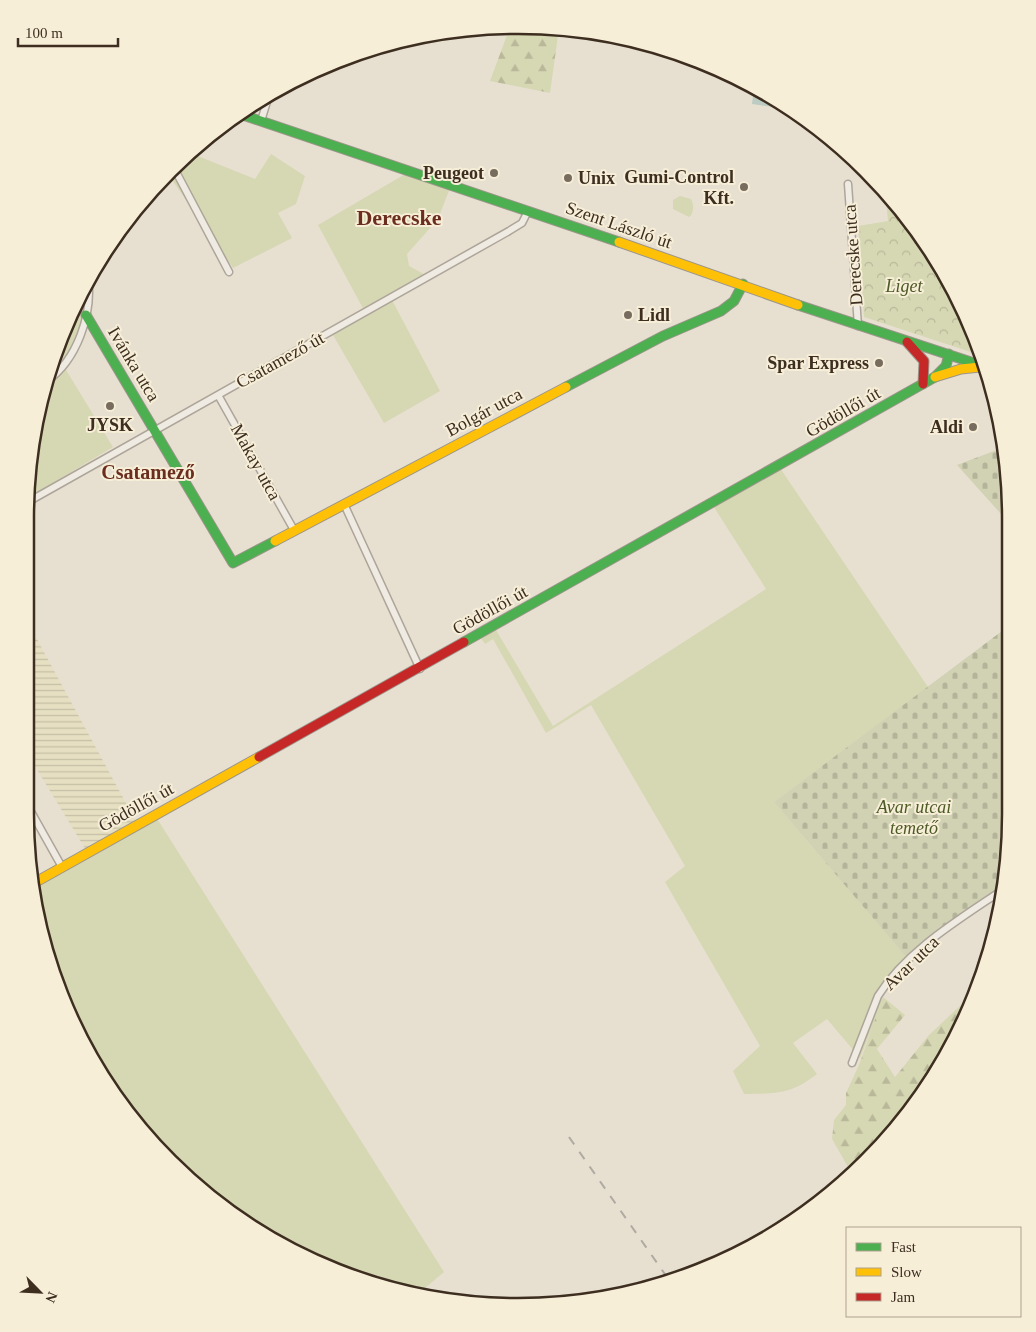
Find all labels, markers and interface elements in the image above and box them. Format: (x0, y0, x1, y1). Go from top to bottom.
scale bar (18, 15, 118, 47)
text: 100 m (25, 25, 63, 41)
place label: Peugeot (423, 163, 484, 183)
marker: Peugeot (488, 167, 500, 179)
place label: Gumi-Control Kft. (624, 167, 734, 208)
place label: Unix (578, 168, 615, 188)
marker: Unix (562, 172, 574, 184)
marker: Gumi-Control Kft. (738, 181, 750, 193)
street label: Szent László út (563, 197, 675, 253)
street label: Derecske utca (839, 204, 867, 306)
district label: Derecske (356, 205, 442, 230)
park label: Liget (884, 276, 923, 296)
place label: Lidl (638, 305, 670, 325)
marker: Lidl (622, 309, 634, 321)
street label: Ivánka utca (104, 323, 164, 405)
street label: Csatamező út (233, 328, 327, 392)
place label: Spar Express (767, 353, 869, 373)
marker: Spar Express (873, 357, 885, 369)
street label: Gödöllői út (802, 383, 884, 441)
street label: Bolgár utca (442, 384, 526, 440)
marker: JYSK (104, 400, 116, 412)
place label: JYSK (87, 415, 133, 435)
place label: Aldi (930, 417, 963, 437)
street label: Makay utca (227, 420, 285, 504)
marker: Aldi (967, 421, 979, 433)
district label: Csatamező (101, 461, 195, 483)
street label: Gödöllői út (449, 581, 531, 639)
street label: Gödöllői út (95, 778, 177, 836)
park label: Avar utcai temető (876, 797, 951, 838)
street label: Avar utca (879, 932, 943, 994)
legend (846, 1227, 1021, 1317)
text: Fast (891, 1239, 917, 1255)
text: Slow (891, 1264, 922, 1280)
north arrow (15, 1267, 65, 1317)
text: N (43, 1289, 60, 1305)
text: Jam (891, 1289, 915, 1305)

